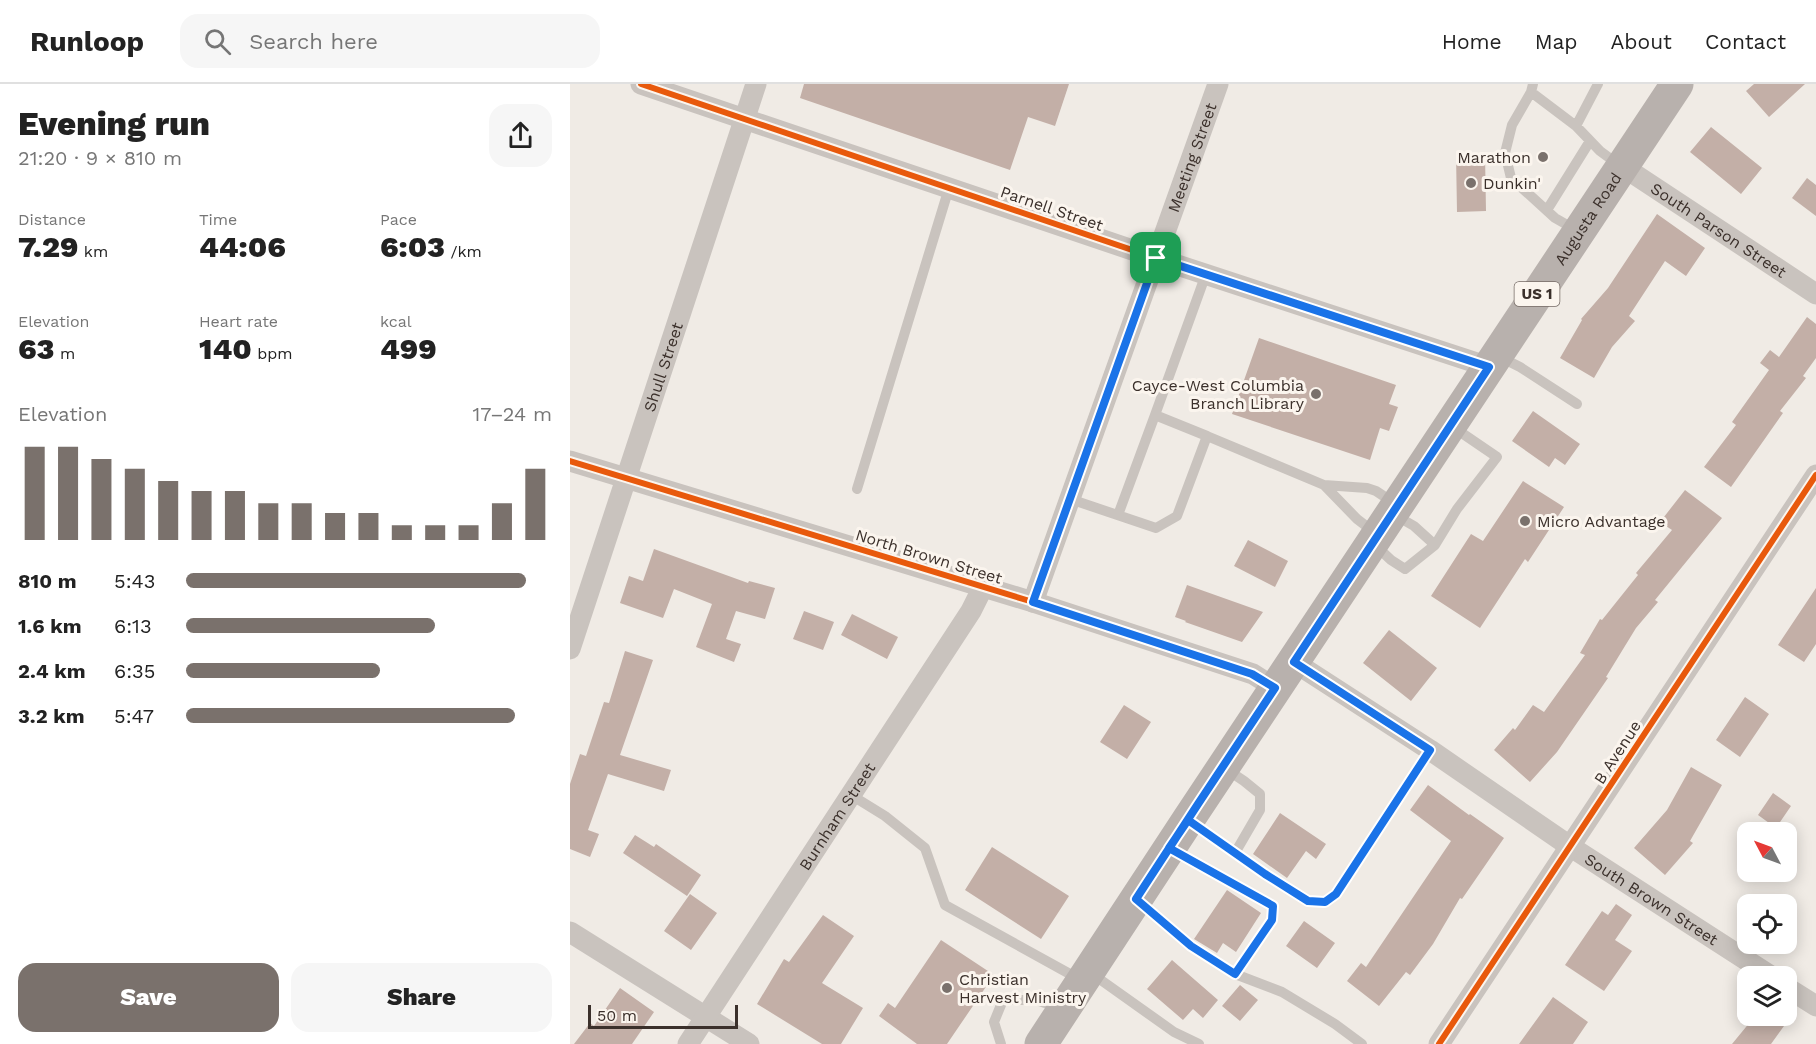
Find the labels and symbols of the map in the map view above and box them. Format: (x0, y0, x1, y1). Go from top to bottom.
street label: Meeting Street (1164, 100, 1221, 215)
place label: Marathon (1457, 148, 1531, 167)
marker: Marathon (1536, 150, 1550, 164)
street label: Augusta Road (1550, 169, 1626, 269)
place label: Dunkin' (1483, 174, 1541, 193)
marker: Dunkin' (1464, 176, 1478, 190)
street label: South Parson Street (1647, 179, 1790, 282)
street label: Parnell Street (998, 182, 1106, 235)
pin (1130, 232, 1181, 283)
road number: US 1 (1514, 282, 1560, 306)
street label: Shull Street (640, 320, 687, 414)
place label: Cayce-West Columbia Branch Library (1132, 376, 1305, 413)
marker: Cayce-West Columbia Branch Library (1309, 387, 1323, 401)
place label: Micro Advantage (1537, 512, 1665, 531)
marker: Micro Advantage (1518, 514, 1532, 528)
street label: North Brown Street (853, 525, 1005, 588)
street label: B Avenue (1590, 717, 1645, 788)
street label: Burnham Street (795, 759, 879, 874)
north arrow (1737, 822, 1797, 882)
street label: South Brown Street (1581, 849, 1722, 950)
place label: Christian Harvest Ministry (959, 970, 1087, 1007)
marker: Christian Harvest Ministry (940, 981, 954, 995)
scale bar (588, 1002, 738, 1030)

